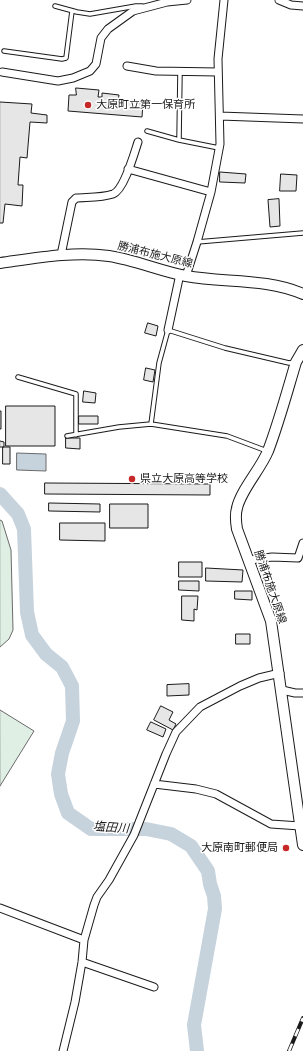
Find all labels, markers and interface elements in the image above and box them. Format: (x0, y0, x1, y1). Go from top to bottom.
place label: 大原町立第一保育所 (96, 98, 195, 112)
marker: 大原町立第一保育所 (83, 100, 93, 110)
street label: 勝浦布施大原線 (116, 239, 194, 271)
place label: 県立大原高等学校 (140, 472, 228, 486)
marker: 県立大原高等学校 (127, 474, 137, 484)
street label: 勝浦布施大原線 (251, 548, 289, 626)
water label: 塩田川 (93, 820, 129, 836)
place label: 大原南町郵便局 (201, 841, 278, 855)
marker: 大原南町郵便局 (281, 843, 291, 853)

